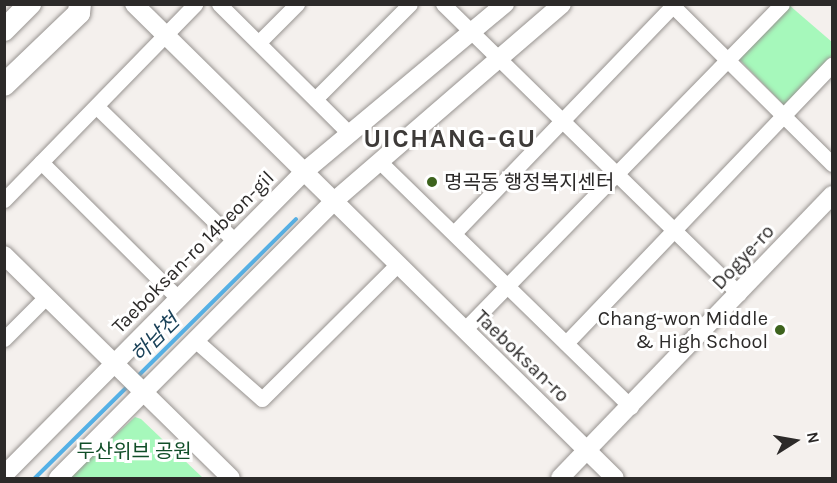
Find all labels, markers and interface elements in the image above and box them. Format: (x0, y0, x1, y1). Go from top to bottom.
district label: UICHANG-GU (363, 123, 537, 155)
street label: Taeboksan-ro 14beon-gil (107, 166, 279, 338)
place label: 명곡동 행정복지센터 (444, 170, 614, 194)
marker: 명곡동 행정복지센터 (425, 175, 439, 189)
street label: Dogye-ro (707, 219, 779, 295)
street label: Taeboksan-ro (470, 305, 574, 407)
place label: Chang-won Middle & High School (598, 306, 768, 353)
water label: 하남천 (126, 309, 184, 367)
marker: Chang-won Middle & High School (773, 323, 787, 337)
north arrow (765, 411, 825, 471)
text: N (803, 430, 824, 445)
park label: 두산위브 공원 (76, 439, 192, 463)

